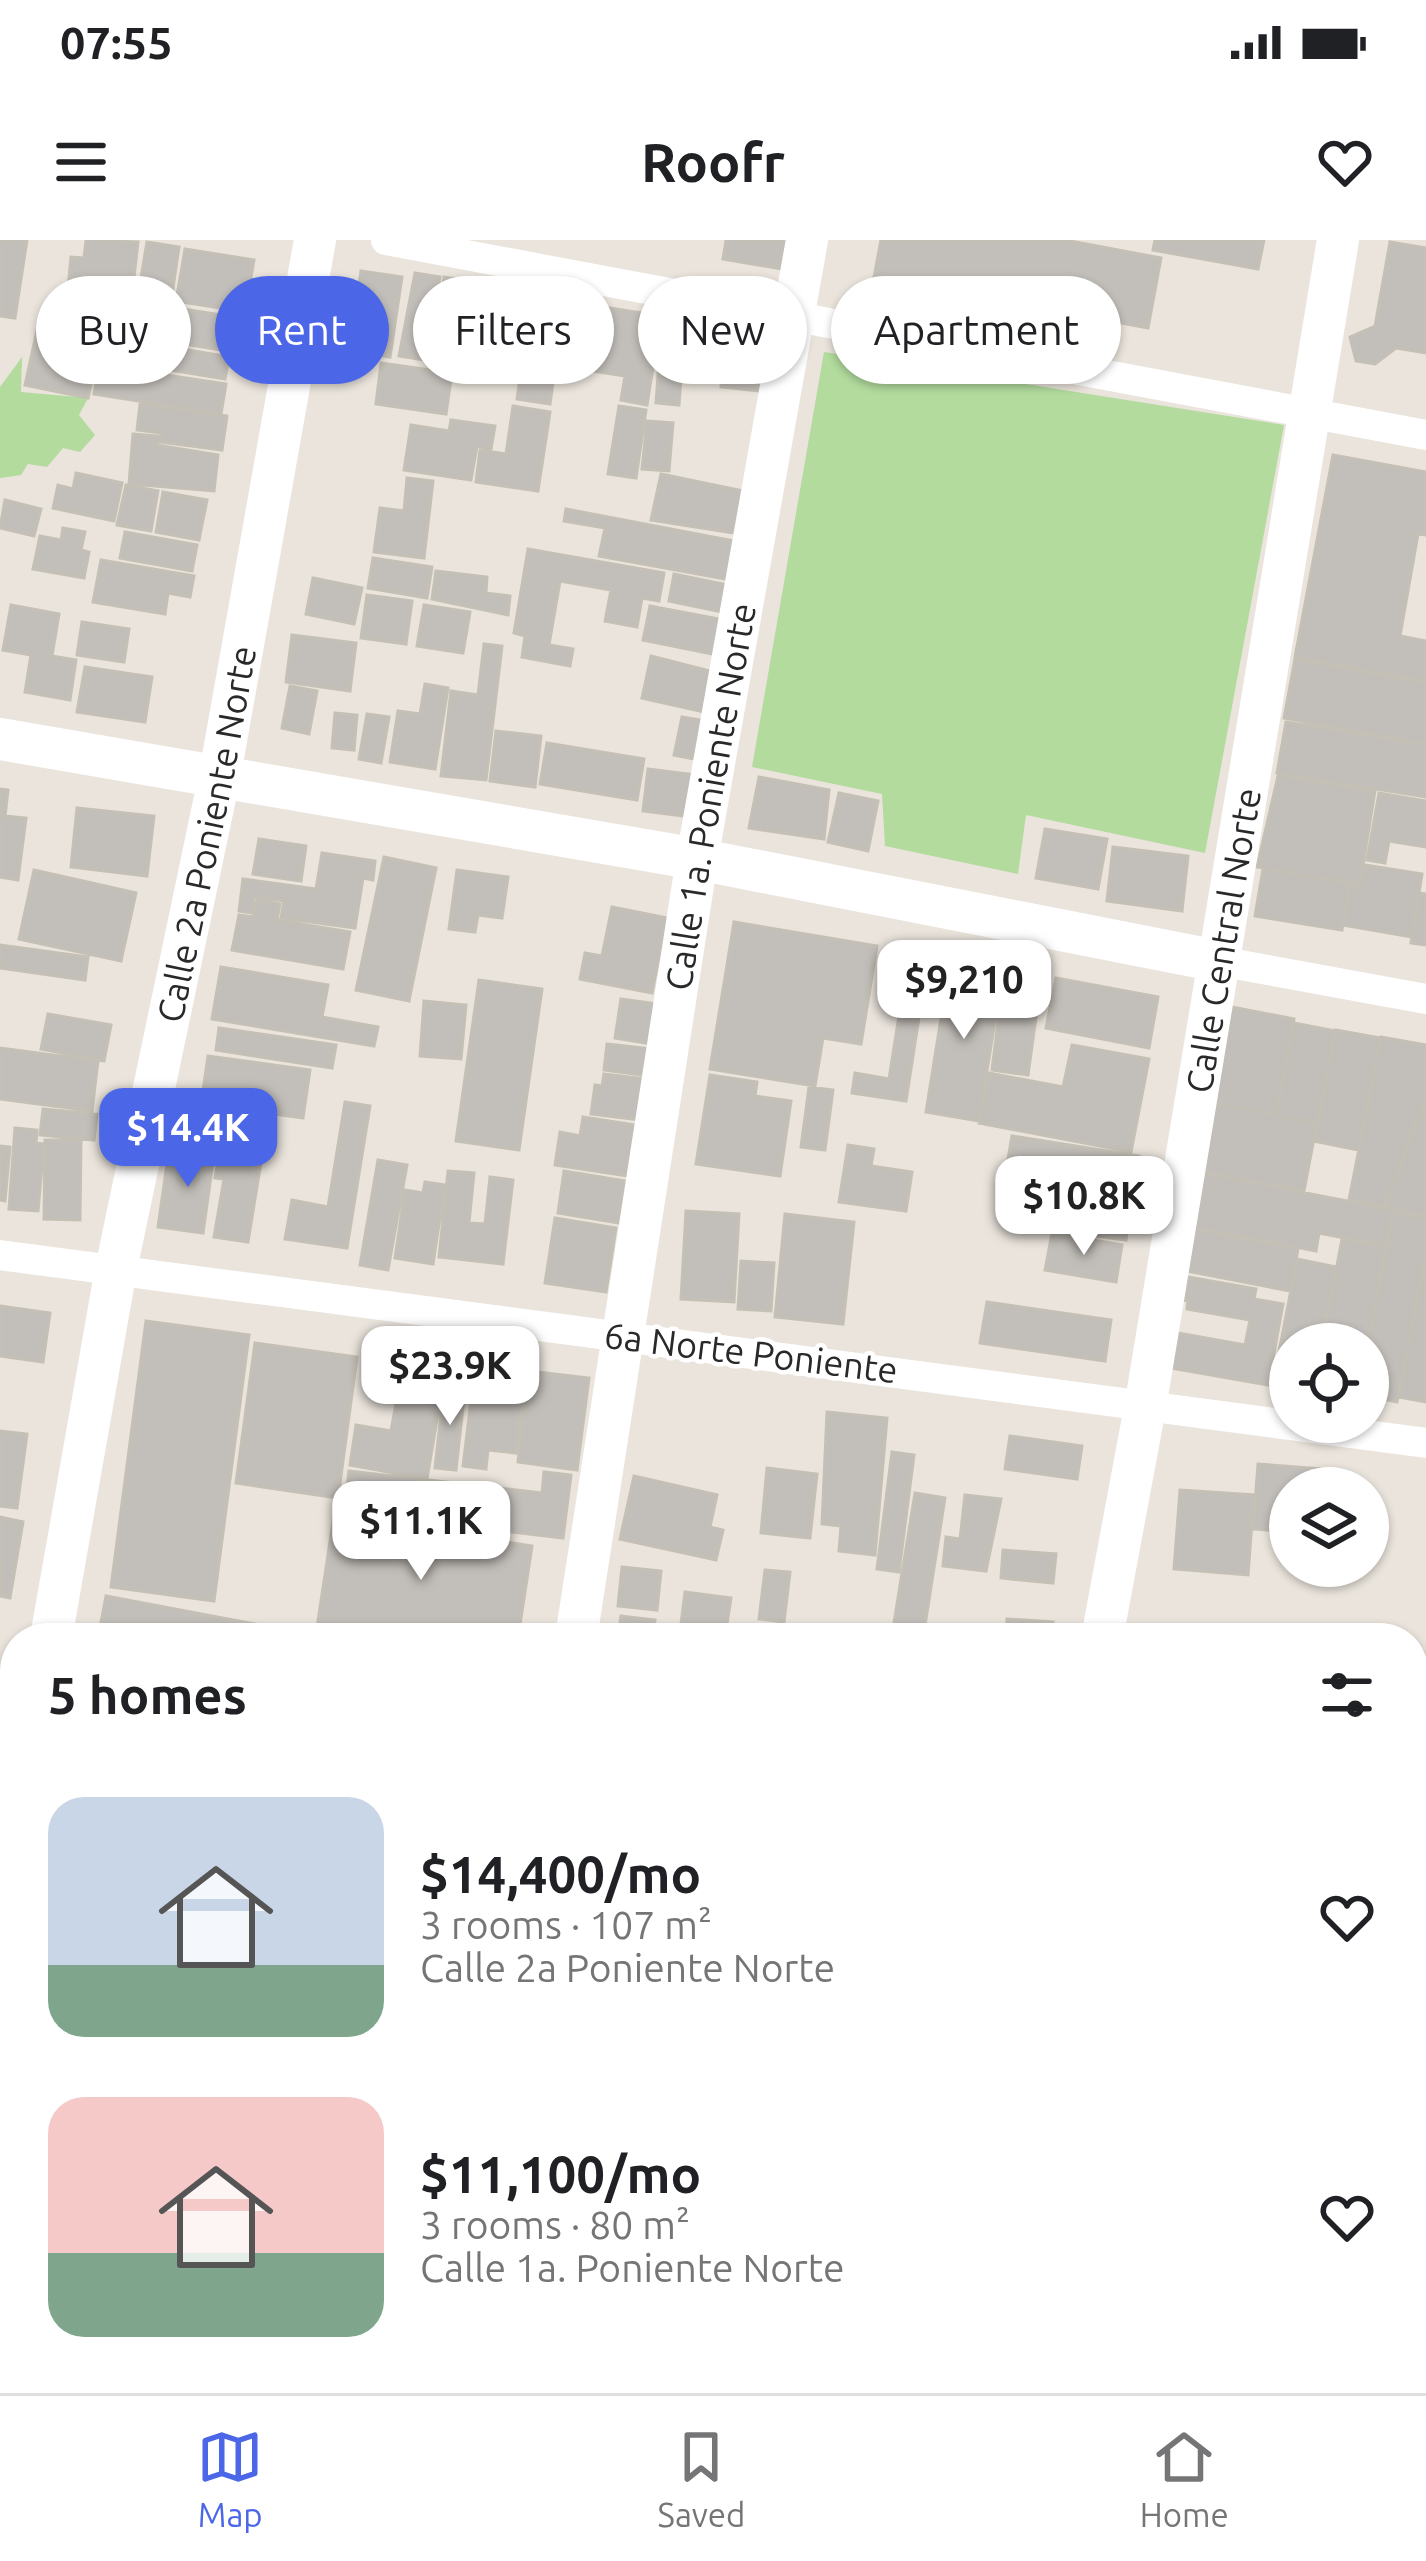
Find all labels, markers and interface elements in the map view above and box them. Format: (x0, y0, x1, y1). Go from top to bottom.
text: 07:55 (60, 17, 173, 68)
icon: menu (48, 129, 114, 195)
icon: heart (1312, 129, 1378, 195)
text: Roofr (641, 132, 785, 192)
chip: Buy (36, 276, 191, 384)
chip: Rent (215, 276, 389, 384)
chip: Filters (413, 276, 614, 384)
chip: New (638, 276, 807, 384)
chip: Apartment (831, 276, 1121, 384)
street label: Calle 1a. Poniente Norte (656, 600, 763, 993)
street label: Calle 2a Poniente Norte (148, 642, 263, 1026)
street label: Calle Central Norte (1177, 785, 1268, 1096)
pin: $9,210 (866, 940, 1062, 1042)
text: $9,210 (904, 957, 1024, 1000)
pin: $14.4K (90, 1088, 286, 1190)
text: $14.4K (126, 1105, 250, 1148)
pin: $10.8K (986, 1156, 1182, 1258)
text: $10.8K (1022, 1173, 1146, 1216)
street label: 6a Norte Poniente (602, 1314, 900, 1390)
map controls (1269, 1323, 1389, 1587)
button: locate (1269, 1323, 1389, 1443)
pin: $23.9K (352, 1326, 548, 1428)
text: $23.9K (388, 1343, 512, 1386)
button: layers (1269, 1467, 1389, 1587)
pin: $11.1K (323, 1481, 519, 1583)
text: $11.1K (359, 1498, 483, 1541)
icon: filters (1314, 1662, 1380, 1728)
text: 5 homes (48, 1666, 247, 1724)
icon: home (144, 1845, 288, 1989)
text: $14,400/mo (420, 1845, 701, 1903)
icon: heart (1314, 1884, 1380, 1950)
text: 3 rooms · 107 m² (420, 1903, 712, 1946)
text: Calle 2a Poniente Norte (420, 1946, 835, 1989)
icon: home (144, 2145, 288, 2289)
text: $11,100/mo (420, 2145, 701, 2203)
icon: heart (1314, 2184, 1380, 2250)
text: 3 rooms · 80 m² (420, 2203, 690, 2246)
text: Calle 1a. Poniente Norte (420, 2246, 845, 2289)
tab: Map (197, 2424, 263, 2533)
tab: Saved (658, 2424, 745, 2533)
tab: Home (1140, 2424, 1229, 2533)

